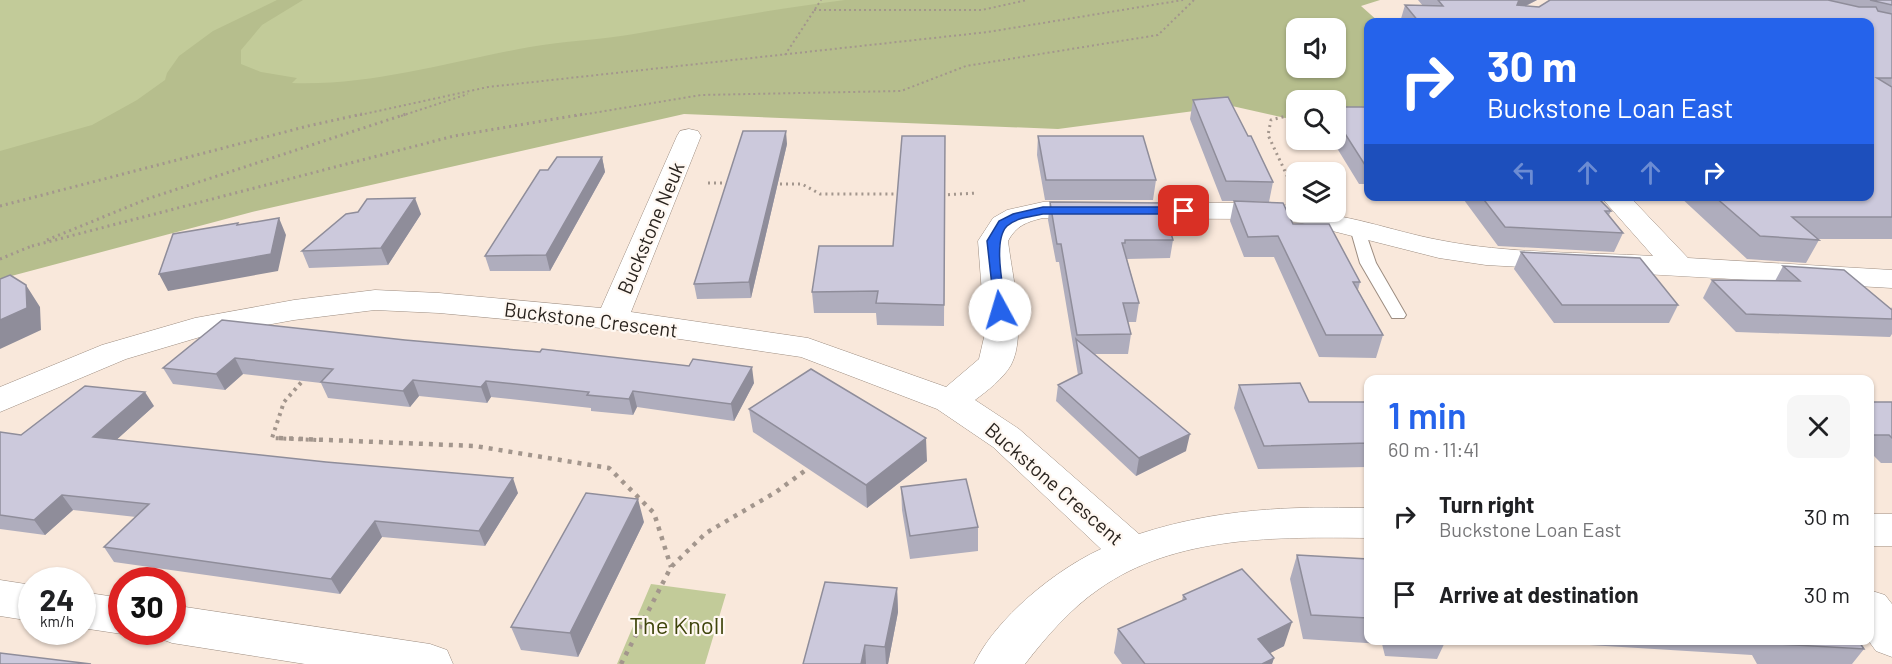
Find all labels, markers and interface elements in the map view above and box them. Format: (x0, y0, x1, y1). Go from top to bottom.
map controls (1286, 18, 1346, 222)
button: sound (1286, 18, 1346, 78)
text: 30 m (1487, 40, 1577, 90)
icon: right (1388, 42, 1466, 120)
button: search (1286, 90, 1346, 150)
text: Buckstone Loan East (1487, 91, 1733, 123)
icon: left (1508, 156, 1541, 189)
icon: ahead (1571, 156, 1604, 189)
icon: ahead (1634, 156, 1667, 189)
icon: right (1697, 156, 1730, 189)
street label: Buckstone Neuk (611, 158, 689, 297)
button: layers (1286, 162, 1346, 222)
pin (1158, 185, 1209, 236)
icon: arrive (1167, 194, 1200, 227)
position arrow (968, 278, 1032, 342)
street label: Buckstone Crescent (503, 296, 679, 342)
text: 1 min (1388, 393, 1467, 436)
button: close (1787, 395, 1850, 458)
street label: Buckstone Crescent (981, 417, 1128, 550)
text: 60 m · 11:41 (1388, 437, 1479, 461)
text: Turn right (1439, 491, 1534, 517)
icon: right (1388, 500, 1421, 533)
text: 30 m (1804, 503, 1850, 529)
text: Buckstone Loan East (1439, 517, 1622, 541)
speed limit sign: 30 (108, 567, 186, 645)
icon: arrive (1388, 578, 1421, 611)
text: 24 (40, 581, 74, 617)
text: Arrive at destination (1439, 581, 1638, 607)
text: 30 m (1804, 581, 1850, 607)
park label: The Knoll (629, 610, 725, 639)
text: km/h (40, 612, 74, 630)

